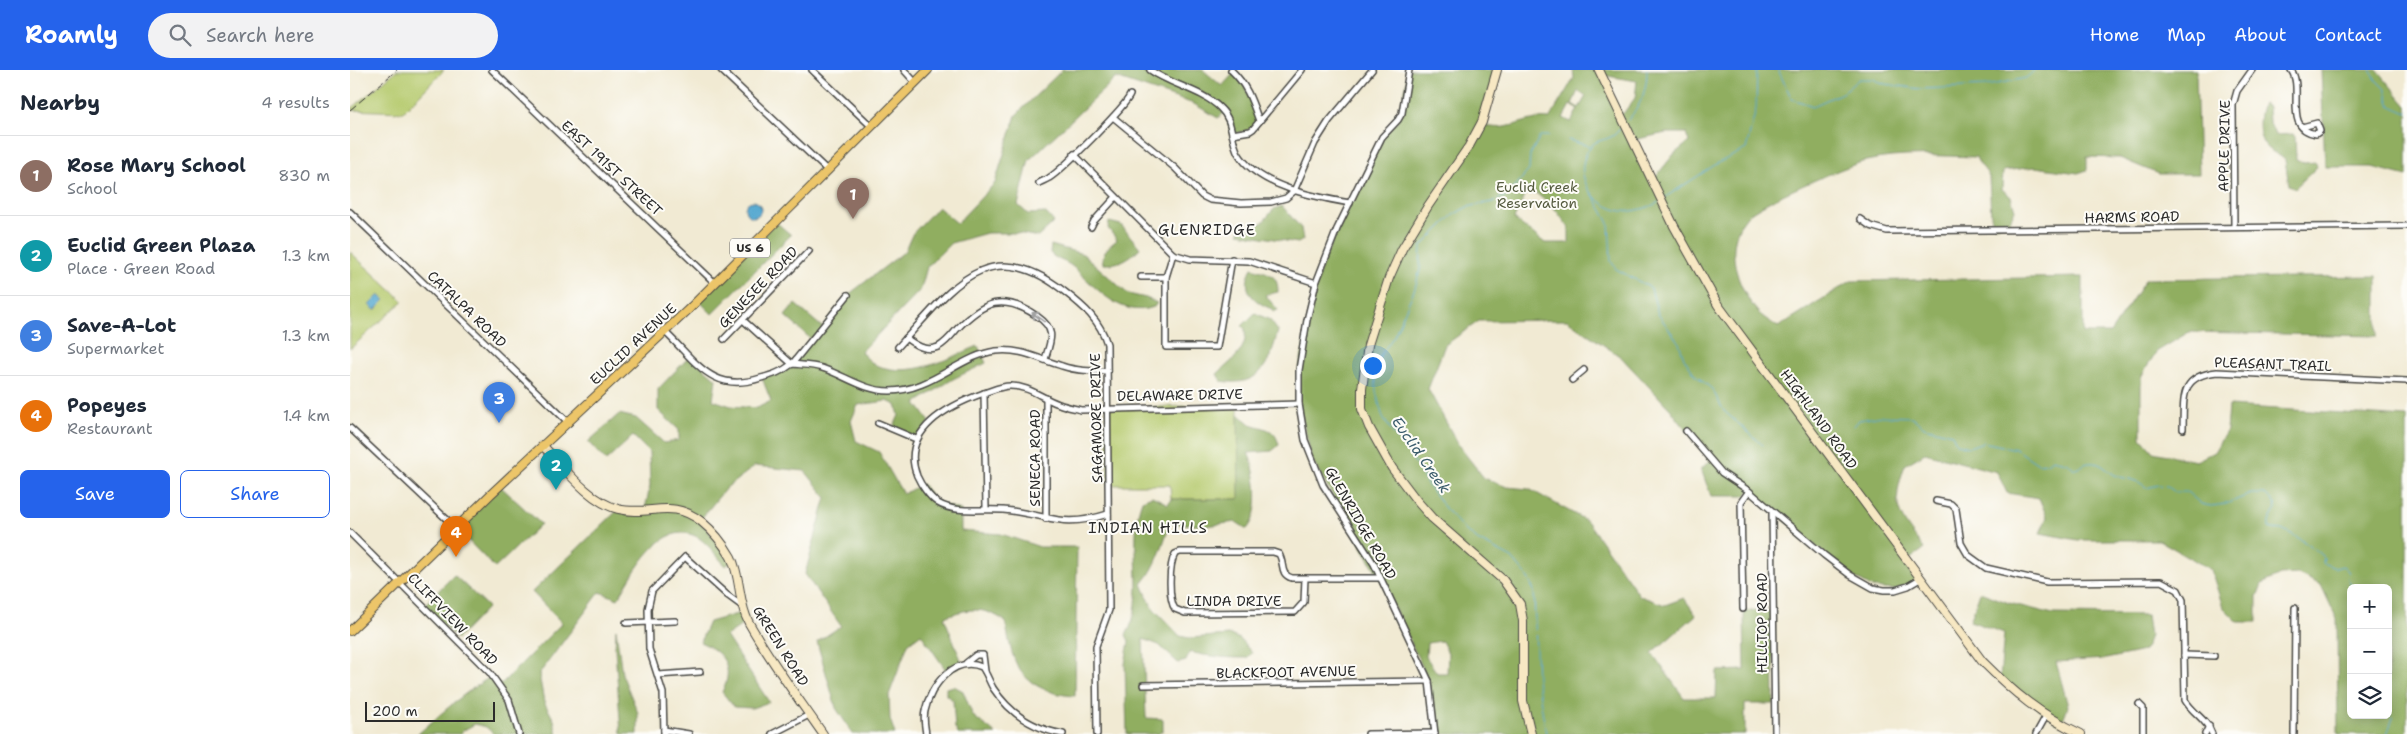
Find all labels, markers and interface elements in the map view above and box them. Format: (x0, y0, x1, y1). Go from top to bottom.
search box (148, 13, 498, 58)
text: Roamly (25, 19, 118, 51)
icon: search (166, 21, 194, 49)
text: Search here (206, 23, 315, 48)
text: Home (2090, 23, 2139, 47)
text: Map (2167, 23, 2206, 47)
text: About (2234, 23, 2287, 47)
text: Contact (2315, 23, 2382, 47)
text: Nearby (20, 89, 100, 117)
text: 4 results (261, 92, 330, 113)
street label: APPLE DRIVE (2214, 100, 2234, 192)
street label: EAST 191ST STREET (558, 116, 667, 220)
text: Rose Mary School (67, 153, 246, 178)
text: 1 (32, 165, 40, 186)
text: 830 m (278, 165, 330, 186)
text: School (67, 178, 117, 199)
pin: 1 (837, 178, 869, 219)
park label: Euclid Creek Reservation (1496, 178, 1578, 212)
street label: HARMS ROAD (2084, 207, 2180, 227)
district label: GLENRIDGE (1158, 220, 1256, 240)
text: Euclid Green Plaza (67, 233, 255, 258)
road number: US 6 (730, 238, 770, 258)
street label: GENESEE ROAD (714, 242, 802, 332)
text: 2 (30, 245, 42, 266)
text: 1.3 km (282, 245, 330, 266)
text: Place · Green Road (67, 258, 215, 279)
street label: CATALPA ROAD (424, 267, 510, 351)
street label: EUCLID AVENUE (586, 299, 680, 389)
one-way arrow (1032, 312, 1045, 323)
text: Save-A-Lot (67, 313, 176, 338)
text: 3 (30, 325, 42, 346)
text: 1.3 km (282, 325, 330, 346)
text: Supermarket (67, 338, 164, 359)
street label: SAGAMORE DRIVE (1086, 353, 1106, 483)
your location (1360, 353, 1386, 379)
street label: PLEASANT TRAIL (2214, 353, 2332, 375)
street label: HIGHLAND ROAD (1777, 365, 1861, 473)
pin: 3 (483, 382, 515, 423)
street label: DELAWARE DRIVE (1117, 385, 1243, 405)
text: Popeyes (67, 393, 147, 418)
text: 4 (30, 405, 42, 426)
text: 1.4 km (283, 405, 330, 426)
street label: SENECA ROAD (1026, 409, 1044, 507)
water label: Euclid Creek (1387, 413, 1455, 498)
text: Restaurant (67, 418, 153, 439)
pin: 2 (540, 449, 572, 490)
street label: GLENRIDGE ROAD (1322, 464, 1400, 582)
button: Save (20, 470, 170, 518)
button: Share (180, 470, 330, 518)
pin: 4 (440, 516, 472, 557)
district label: INDIAN HILLS (1088, 518, 1208, 538)
street label: CLIFFVIEW ROAD (404, 569, 502, 669)
street label: HILLTOP ROAD (1753, 573, 1771, 673)
map controls (2347, 584, 2392, 719)
button: + (2347, 584, 2392, 629)
street label: LINDA DRIVE (1187, 592, 1282, 610)
street label: GREEN ROAD (749, 602, 813, 690)
button: − (2347, 629, 2392, 674)
street label: BLACKFOOT AVENUE (1216, 662, 1356, 682)
button: layers (2347, 674, 2392, 719)
scale bar (365, 699, 495, 722)
text: 200 m (372, 702, 418, 720)

